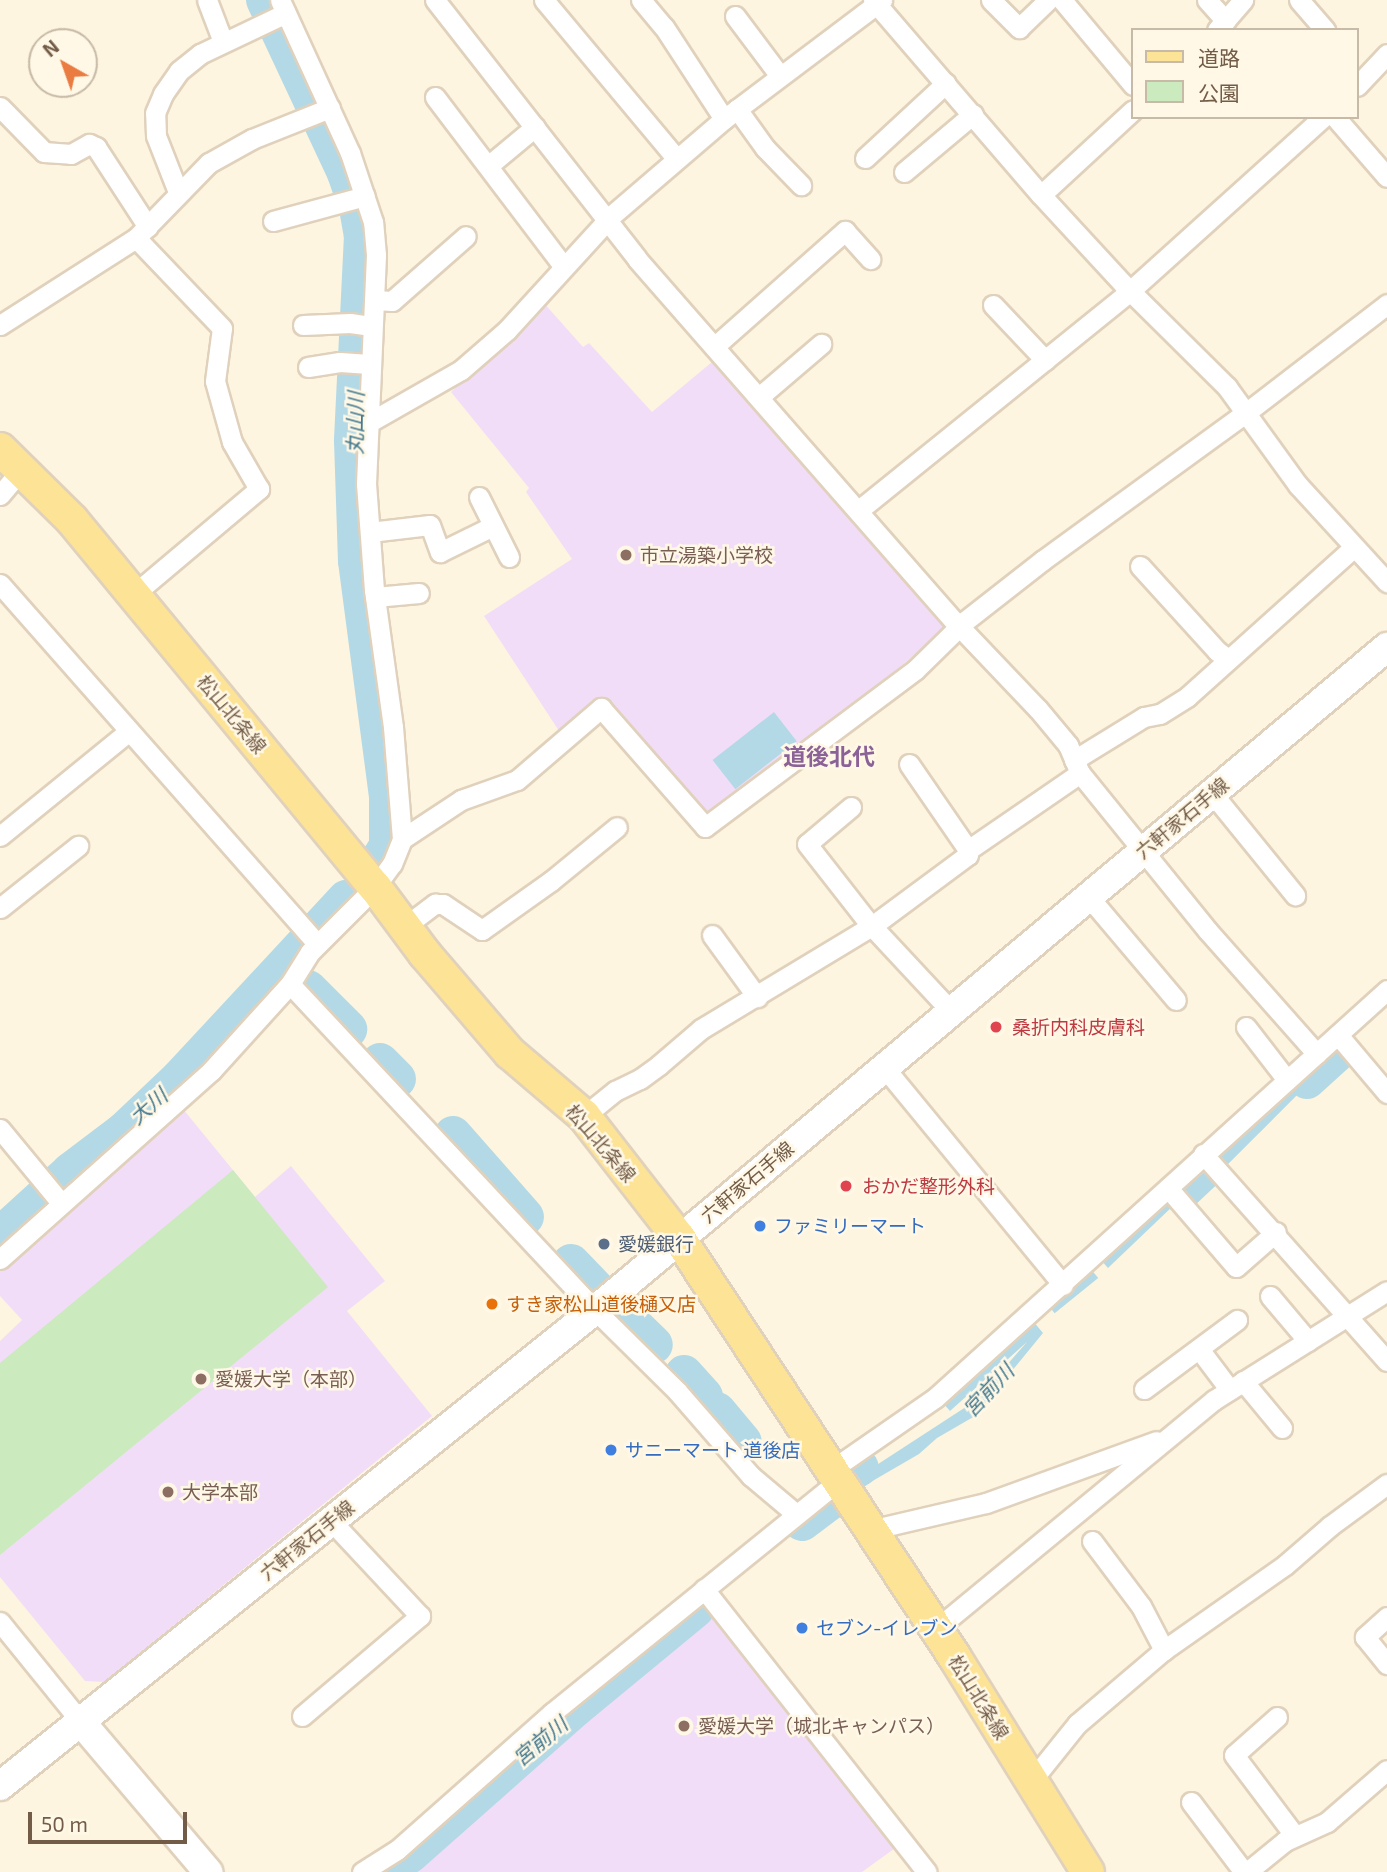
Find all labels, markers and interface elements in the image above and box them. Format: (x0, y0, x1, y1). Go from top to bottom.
north arrow (28, 28, 98, 98)
legend (1132, 28, 1359, 119)
text: N (38, 35, 63, 61)
text: 道路 (1198, 45, 1240, 70)
text: 公園 (1198, 80, 1240, 105)
water label: 丸山川 (342, 391, 368, 455)
place label: 市立湯築小学校 (640, 544, 773, 566)
marker: 市立湯築小学校 (618, 547, 634, 563)
street label: 松山北条線 (193, 670, 271, 758)
district label: 道後北代 (783, 742, 875, 770)
street label: 六軒家石手線 (1131, 773, 1233, 863)
place label: 桑折内科皮膚科 (1012, 1016, 1145, 1038)
marker: 桑折内科皮膚科 (986, 1017, 1006, 1037)
water label: 大川 (124, 1083, 172, 1129)
street label: 松山北条線 (561, 1100, 641, 1186)
street label: 六軒家石手線 (696, 1137, 798, 1227)
place label: おかだ整形外科 (862, 1175, 995, 1197)
marker: おかだ整形外科 (836, 1176, 856, 1196)
place label: ファミリーマート (774, 1215, 926, 1237)
marker: ファミリーマート (752, 1218, 768, 1234)
place label: 愛媛銀行 (618, 1233, 694, 1255)
marker: 愛媛銀行 (596, 1236, 612, 1252)
place label: すき家松山道後樋又店 (506, 1293, 696, 1315)
marker: すき家松山道後樋又店 (484, 1296, 500, 1312)
water label: 宮前川 (957, 1358, 1019, 1422)
place label: 愛媛大学（本部） (215, 1368, 367, 1390)
marker: 愛媛大学（本部） (193, 1371, 209, 1387)
place label: サニーマート 道後店 (625, 1439, 800, 1461)
marker: サニーマート 道後店 (603, 1442, 619, 1458)
place label: 大学本部 (182, 1481, 258, 1503)
marker: 大学本部 (160, 1484, 176, 1500)
street label: 六軒家石手線 (256, 1495, 358, 1585)
place label: セブン-イレブン (816, 1617, 958, 1639)
marker: セブン-イレブン (794, 1620, 810, 1636)
street label: 松山北条線 (944, 1651, 1014, 1743)
water label: 宮前川 (508, 1711, 572, 1771)
place label: 愛媛大学（城北キャンパス） (698, 1715, 945, 1737)
marker: 愛媛大学（城北キャンパス） (676, 1718, 692, 1734)
scale bar (32, 1798, 191, 1842)
text: 50 m (41, 1811, 88, 1836)

